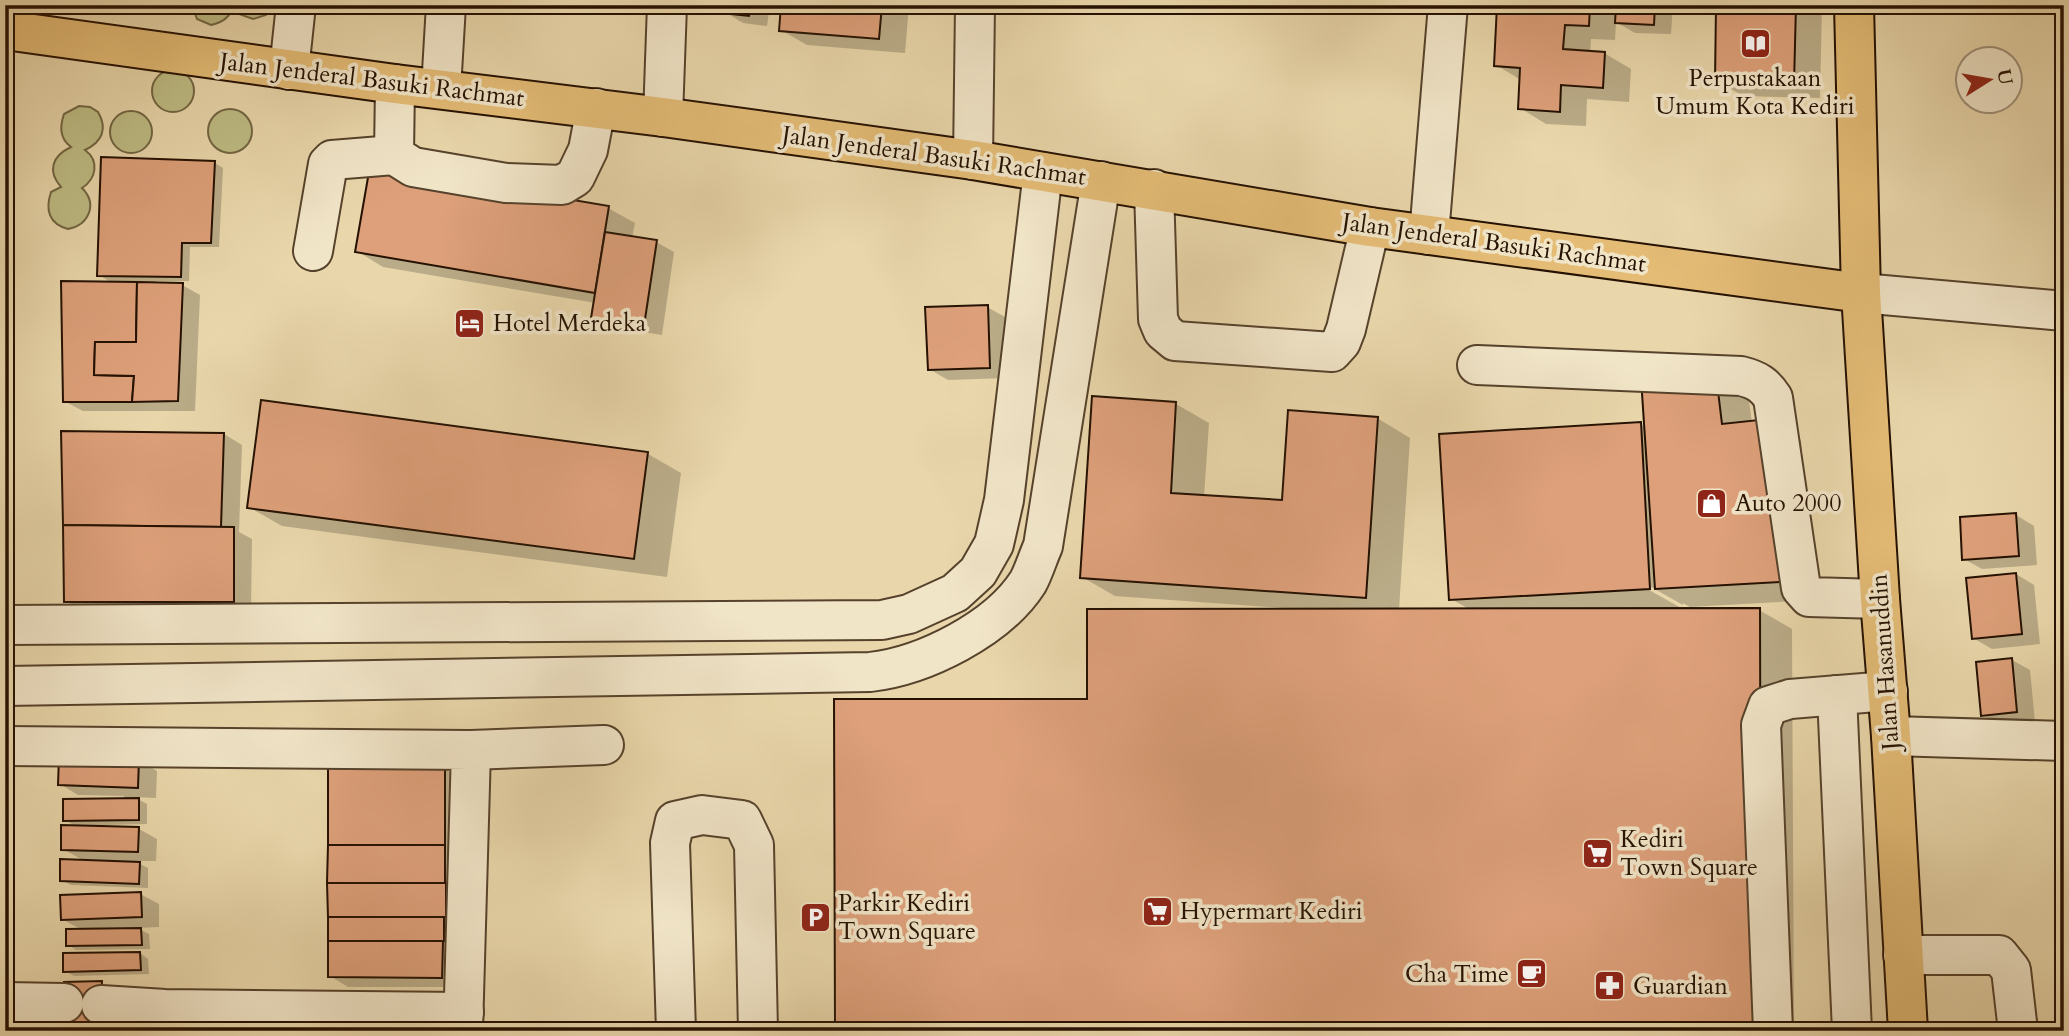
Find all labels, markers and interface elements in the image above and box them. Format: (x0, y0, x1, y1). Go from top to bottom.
library icon: Perpustakaan Umum Kota Kediri (1738, 27, 1772, 61)
street label: Jalan Jenderal Basuki Rachmat (215, 45, 526, 115)
north arrow (1954, 46, 2024, 116)
place label: Perpustakaan Umum Kota Kediri (1656, 62, 1855, 123)
text: U (1990, 67, 2019, 88)
street label: Jalan Jenderal Basuki Rachmat (777, 118, 1088, 194)
street label: Jalan Jenderal Basuki Rachmat (1337, 205, 1648, 281)
hotel icon: Hotel Merdeka (453, 306, 487, 340)
place label: Hotel Merdeka (493, 307, 647, 340)
shop icon: Auto 2000 (1695, 486, 1729, 520)
place label: Auto 2000 (1735, 487, 1841, 520)
street label: Jalan Hasanuddin (1862, 572, 1908, 754)
place label: Kediri Town Square (1620, 823, 1758, 884)
supermarket icon: Kediri Town Square (1580, 836, 1614, 870)
place label: Parkir Kediri Town Square (838, 887, 976, 948)
supermarket icon: Hypermart Kediri (1140, 894, 1174, 928)
place label: Hypermart Kediri (1180, 895, 1363, 928)
parking icon: Parkir Kediri Town Square (798, 900, 832, 934)
cafe icon: Cha Time (1515, 957, 1549, 991)
place label: Cha Time (1405, 958, 1509, 991)
pharmacy icon: Guardian (1593, 969, 1627, 1003)
place label: Guardian (1633, 970, 1728, 1003)

